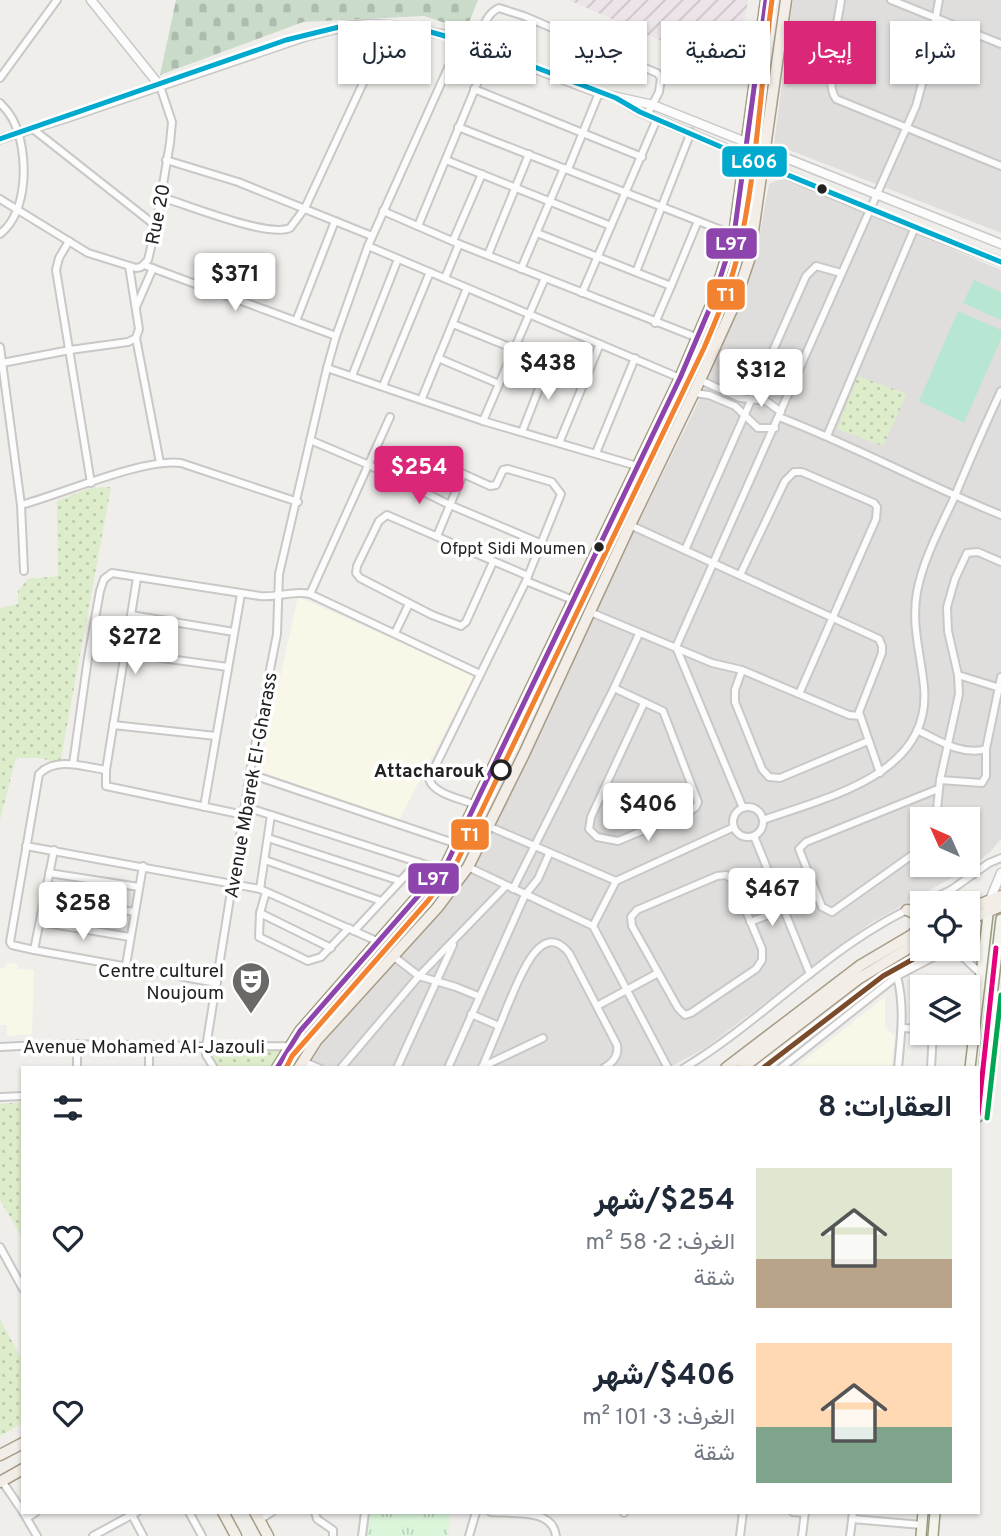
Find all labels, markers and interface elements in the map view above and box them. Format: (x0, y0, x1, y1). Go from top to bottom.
chip: منزل (338, 21, 431, 84)
chip: شقة (445, 21, 536, 84)
chip: جديد (550, 21, 647, 84)
chip: تصفية (661, 21, 770, 84)
chip: إيجار (784, 21, 876, 84)
chip: شراء (890, 21, 980, 84)
line badge: L606 (721, 145, 788, 178)
text: L606 (731, 151, 777, 175)
street label: Rue 20 (141, 182, 177, 247)
unlabelled marker (815, 182, 829, 196)
line badge: L97 (705, 227, 758, 260)
text: L97 (715, 233, 747, 257)
pin: $371 (194, 254, 276, 313)
text: $371 (210, 261, 260, 290)
line badge: T1 (706, 278, 746, 311)
text: T1 (716, 284, 736, 308)
pin: $438 (507, 342, 589, 402)
text: $438 (520, 350, 576, 379)
pin: $312 (720, 350, 802, 409)
text: $312 (736, 357, 786, 386)
pin: $254 (378, 447, 460, 506)
text: $254 (390, 454, 448, 483)
place label: Ofppt Sidi Moumen (440, 539, 586, 561)
marker: Ofppt Sidi Moumen (592, 540, 606, 554)
pin: $272 (94, 616, 176, 676)
text: $272 (108, 624, 162, 653)
street label: Avenue Mbarek El-Gharass (220, 670, 284, 900)
place label: Attacharouk (374, 760, 485, 784)
marker: Attacharouk (491, 760, 511, 780)
pin: $406 (607, 784, 689, 843)
text: $406 (619, 791, 677, 820)
north arrow (910, 807, 980, 877)
map controls (910, 807, 980, 1045)
line badge: T1 (450, 818, 490, 851)
text: T1 (460, 824, 480, 848)
line badge: L97 (407, 862, 460, 895)
text: L97 (417, 868, 449, 892)
pin: $467 (731, 869, 813, 928)
text: $467 (744, 876, 800, 905)
pin: $258 (42, 883, 124, 942)
text: $258 (55, 890, 111, 919)
button: locate (910, 891, 980, 961)
place label: Centre culturel Noujoum (98, 960, 224, 1006)
theatre icon: Centre culturel Noujoum (230, 960, 272, 1015)
button: layers (910, 975, 980, 1045)
street label: Avenue Mohamed Al-Jazouli (23, 1036, 265, 1060)
icon: filters (49, 1089, 87, 1127)
text: العقارات: 8 (818, 1090, 952, 1127)
text: $254/شهر (594, 1183, 735, 1220)
icon: home (812, 1196, 896, 1280)
icon: heart (49, 1219, 87, 1257)
text: الغرف: 2 · 58 m² (586, 1229, 735, 1258)
text: شقة (693, 1265, 735, 1294)
text: $406/شهر (593, 1358, 735, 1395)
icon: home (812, 1371, 896, 1455)
icon: heart (49, 1394, 87, 1432)
text: الغرف: 3 · 101 m² (582, 1404, 735, 1433)
text: شقة (693, 1440, 735, 1469)

